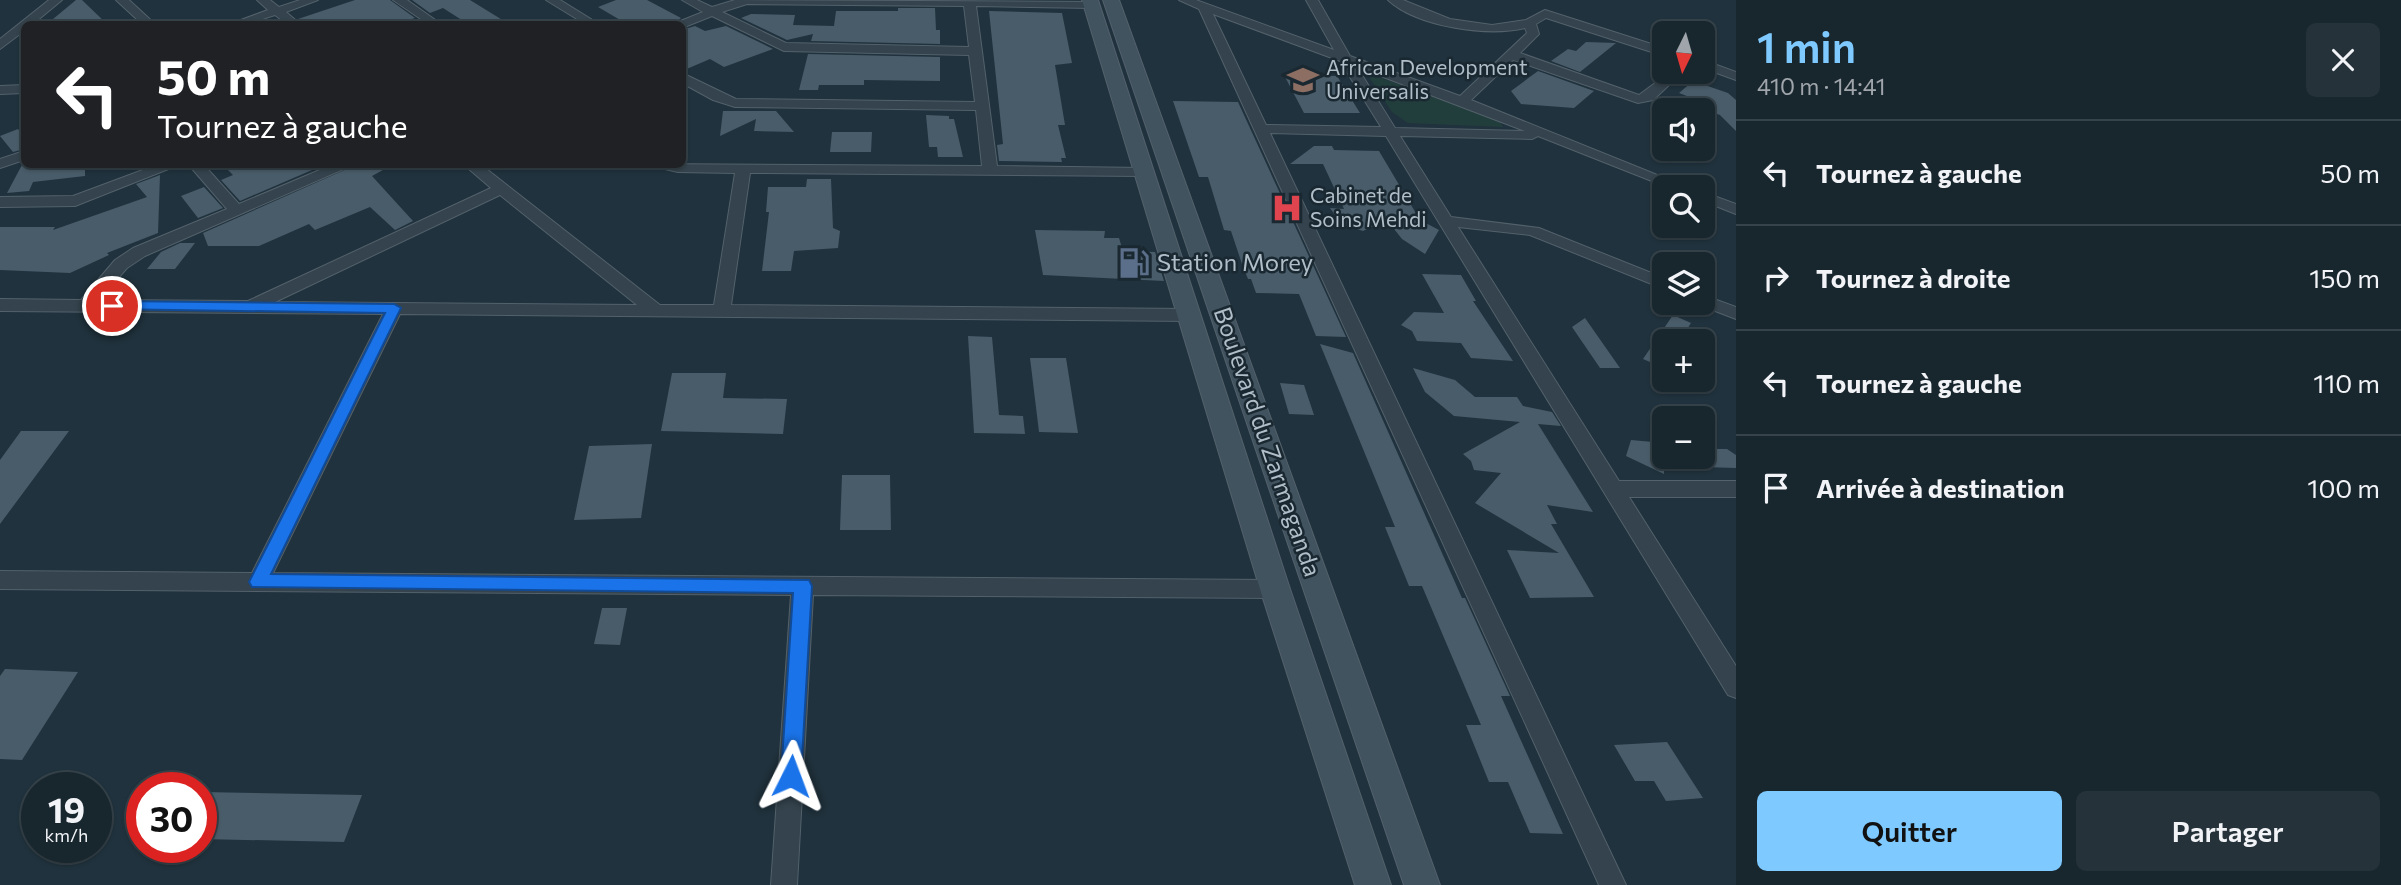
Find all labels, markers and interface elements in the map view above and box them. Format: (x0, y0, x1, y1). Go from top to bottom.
text: 1 min (1757, 20, 1856, 72)
north arrow (1652, 21, 1715, 84)
map controls (1652, 21, 1715, 469)
button: close (2306, 23, 2380, 97)
text: 50 m (157, 45, 270, 105)
icon: left (42, 49, 133, 140)
place label: African Development Universalis (1326, 54, 1528, 103)
school or university icon: African Development Universalis (1286, 63, 1320, 97)
text: 410 m · 14:41 (1757, 72, 1886, 100)
button: sound (1652, 98, 1715, 161)
text: Tournez à gauche (157, 105, 408, 145)
icon: left (1757, 154, 1795, 192)
text: Tournez à gauche (1816, 157, 2022, 188)
text: 50 m (2320, 157, 2380, 188)
button: search (1652, 175, 1715, 238)
place label: Cabinet de Soins Mehdi (1310, 182, 1427, 231)
hospital icon: Cabinet de Soins Mehdi (1270, 191, 1304, 225)
fuel station icon: Station Morey (1117, 246, 1151, 280)
place label: Station Morey (1157, 247, 1313, 276)
button: layers (1652, 252, 1715, 315)
icon: right (1757, 259, 1795, 297)
text: Tournez à droite (1816, 262, 2011, 293)
text: 150 m (2309, 262, 2380, 293)
pin (82, 276, 142, 336)
icon: arrive (93, 287, 131, 325)
street label: Boulevard du Zarmaganda (1209, 303, 1328, 580)
button: + (1652, 329, 1715, 392)
icon: left (1757, 364, 1795, 402)
text: Tournez à gauche (1816, 367, 2022, 398)
text: 110 m (2313, 367, 2380, 398)
button: − (1652, 406, 1715, 469)
icon: arrive (1757, 469, 1795, 507)
text: Arrivée à destination (1816, 472, 2064, 503)
text: 100 m (2307, 472, 2380, 503)
position arrow (754, 739, 828, 813)
speed limit sign: 30 (126, 772, 217, 863)
text: 19 (48, 787, 85, 830)
button: Quitter (1757, 791, 2062, 871)
button: Partager (2076, 791, 2380, 871)
text: km/h (45, 824, 88, 846)

